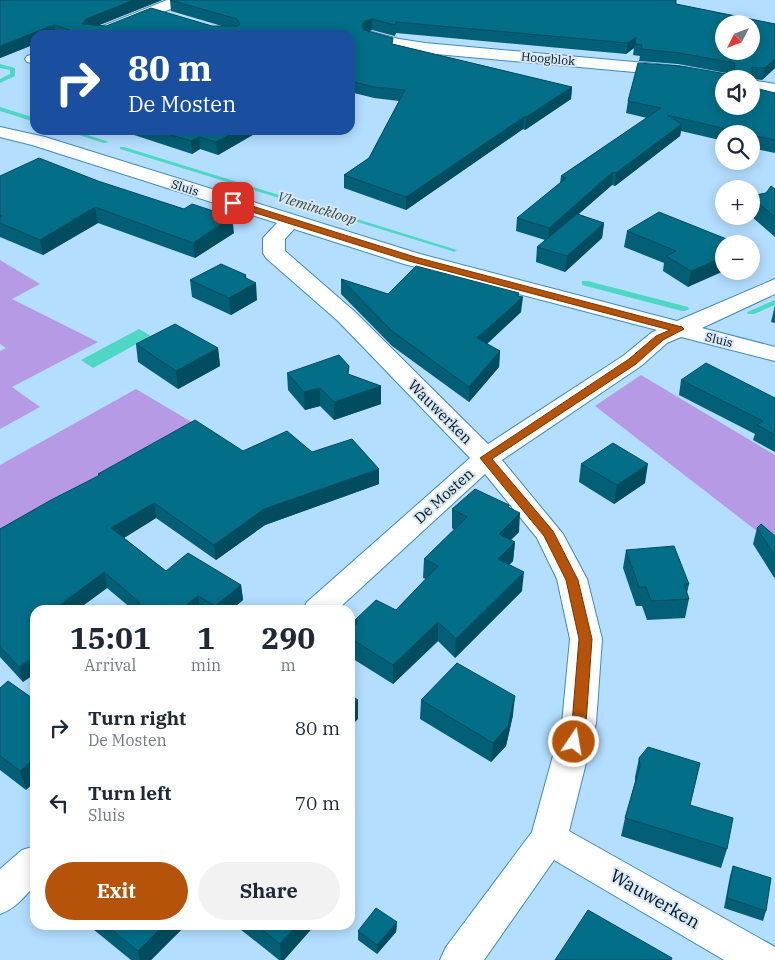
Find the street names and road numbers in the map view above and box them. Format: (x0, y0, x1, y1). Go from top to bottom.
street label: Hoogblok (520, 49, 576, 68)
street label: Sluis (170, 176, 201, 199)
street label: Sluis (704, 329, 735, 350)
street label: Wauwerken (404, 375, 477, 448)
street label: De Mosten (410, 464, 478, 527)
street label: Wauwerken (606, 864, 704, 934)

